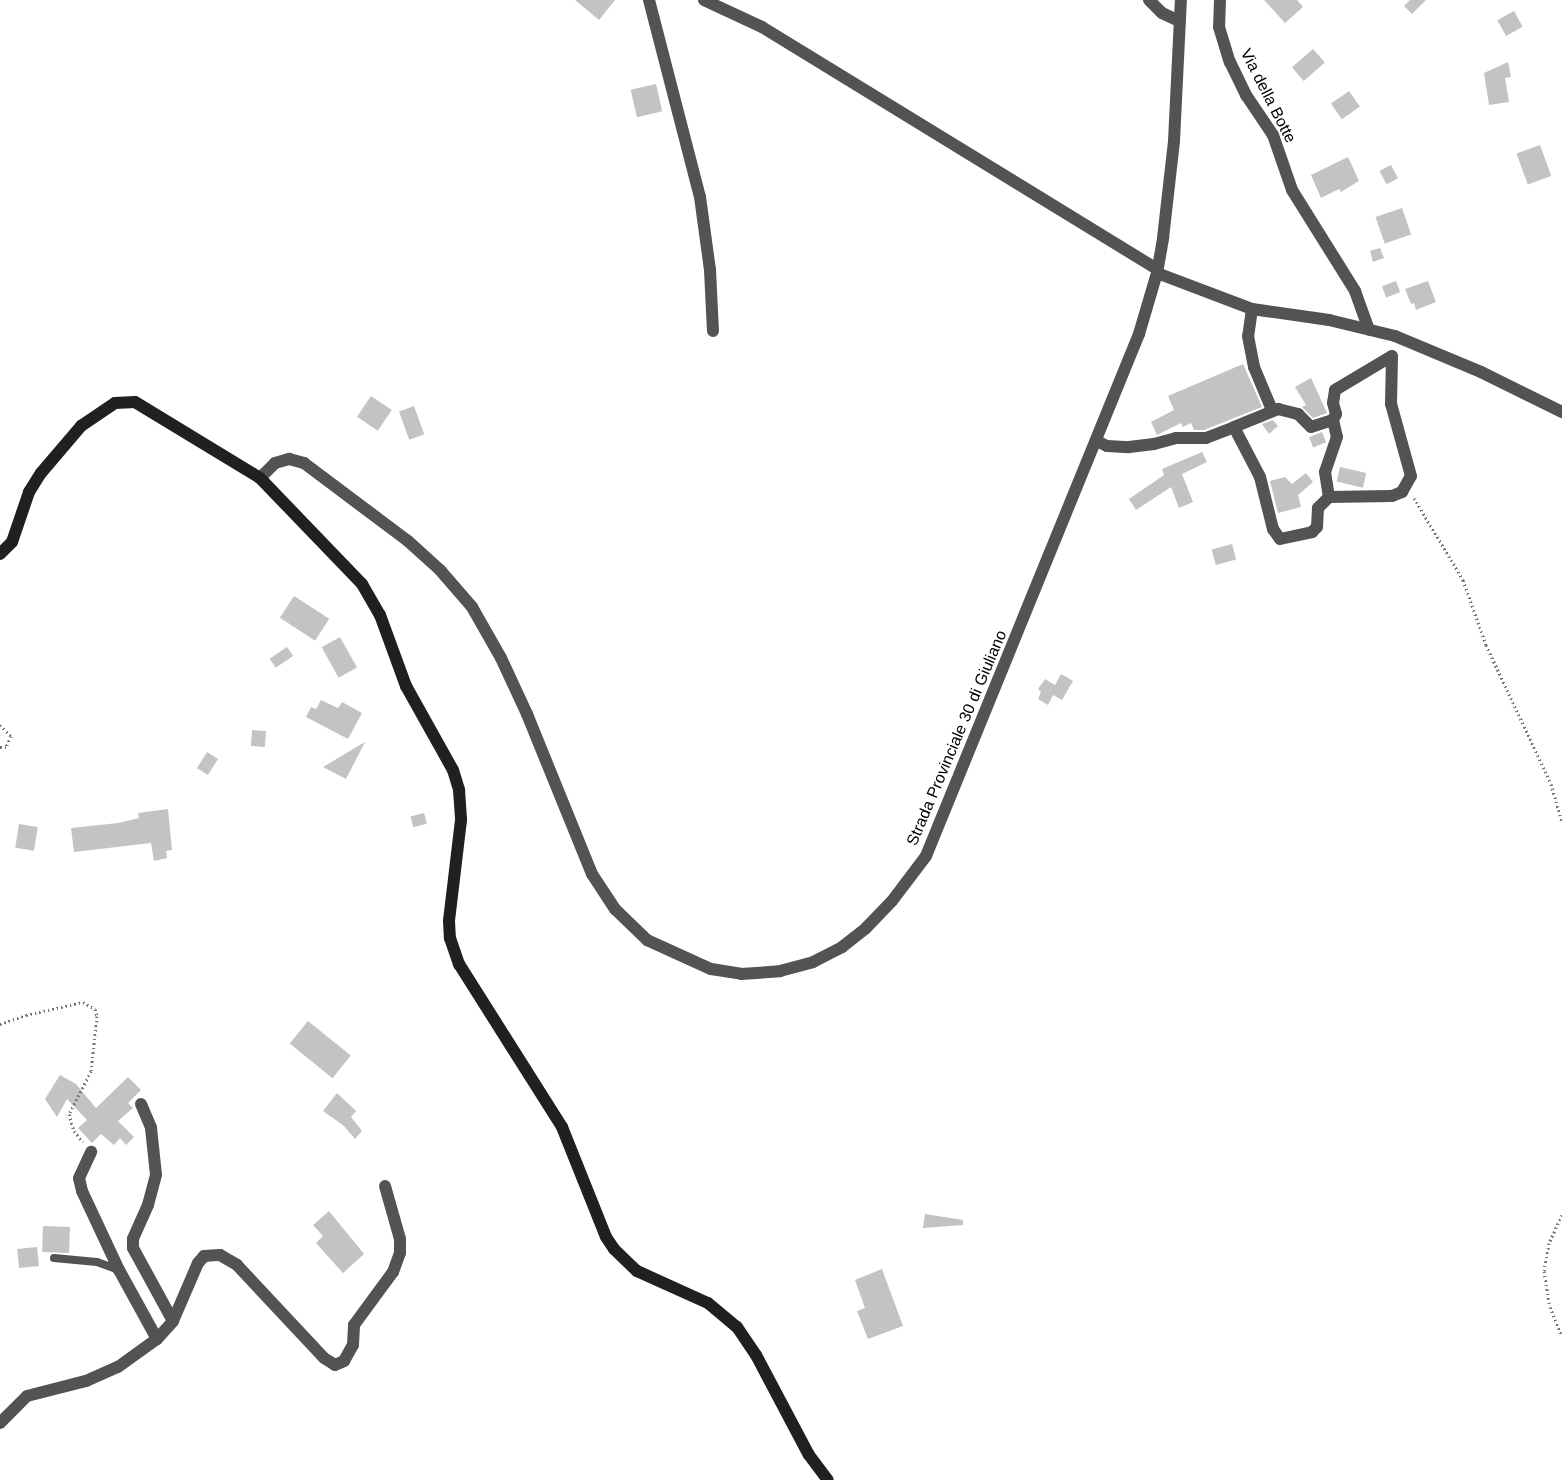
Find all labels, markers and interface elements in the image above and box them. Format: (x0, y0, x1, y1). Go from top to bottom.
street label: Via della Botte (1236, 46, 1300, 146)
street label: Strada Provinciale 30 di Giuliano (903, 627, 1011, 849)

